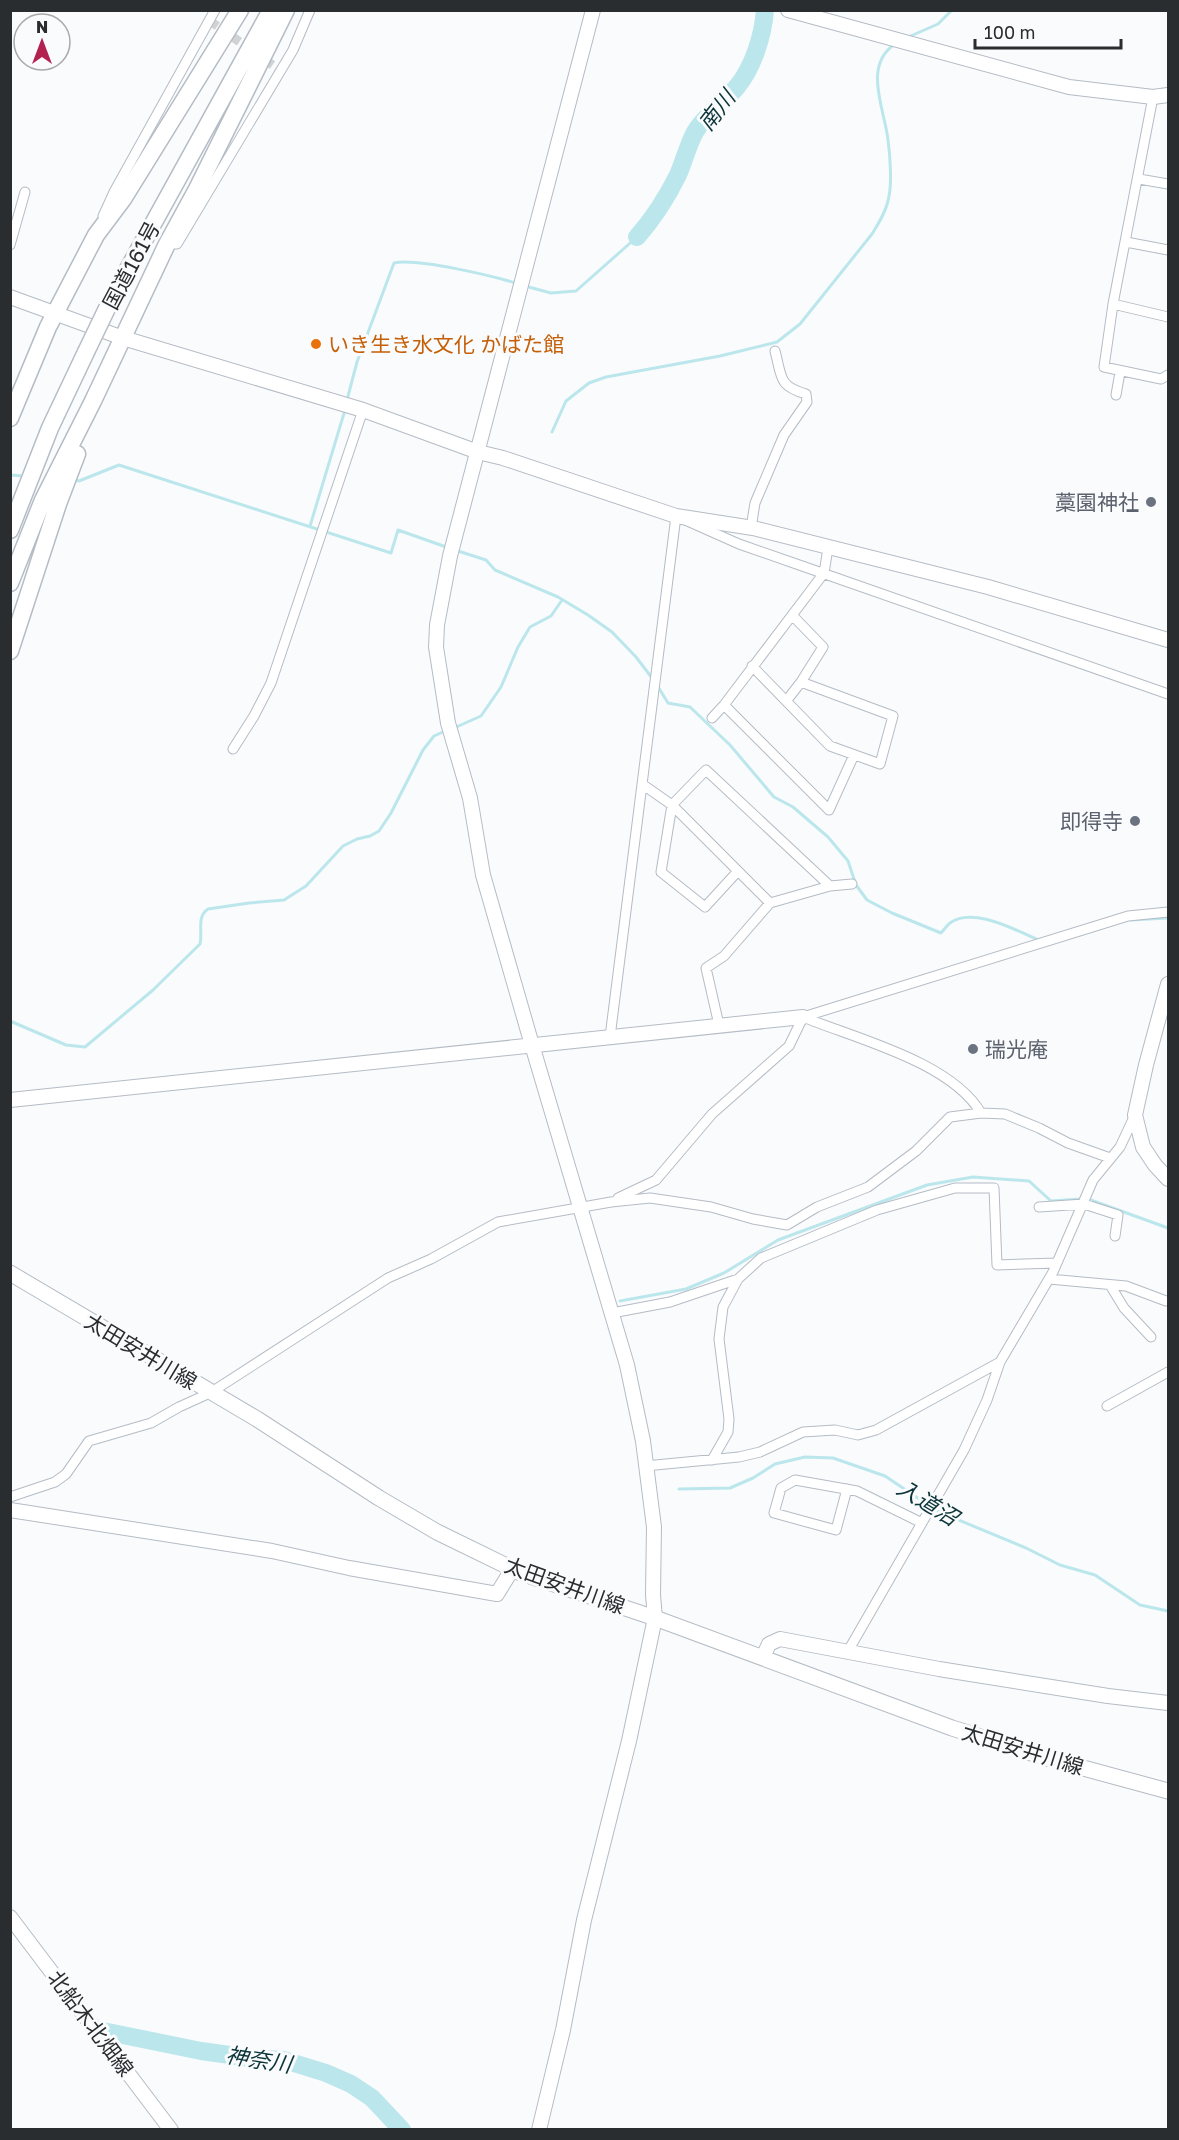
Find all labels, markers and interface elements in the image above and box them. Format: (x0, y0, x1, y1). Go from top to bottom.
north arrow (12, 12, 72, 72)
scale bar (975, 12, 1120, 50)
text: N (36, 17, 48, 37)
text: 100 m (984, 21, 1035, 43)
water label: 南川 (692, 83, 741, 136)
street label: 国道161号 (97, 216, 165, 314)
place label: いき生き水文化 かばた館 (328, 331, 564, 357)
marker: いき生き水文化 かばた館 (309, 337, 323, 351)
place label: 藁園神社 (1055, 489, 1139, 515)
marker: 藁園神社 (1144, 495, 1158, 509)
place label: 即得寺 (1060, 808, 1123, 834)
marker: 即得寺 (1128, 814, 1142, 828)
place label: 瑞光庵 (985, 1036, 1048, 1062)
marker: 瑞光庵 (966, 1042, 980, 1056)
street label: 太田安井川線 (80, 1307, 202, 1395)
water label: 入道沼 (893, 1473, 966, 1532)
street label: 太田安井川線 (501, 1551, 629, 1619)
street label: 太田安井川線 (959, 1718, 1087, 1780)
street label: 北船木北畑線 (43, 1965, 139, 2081)
water label: 神奈川 (224, 2041, 296, 2078)

